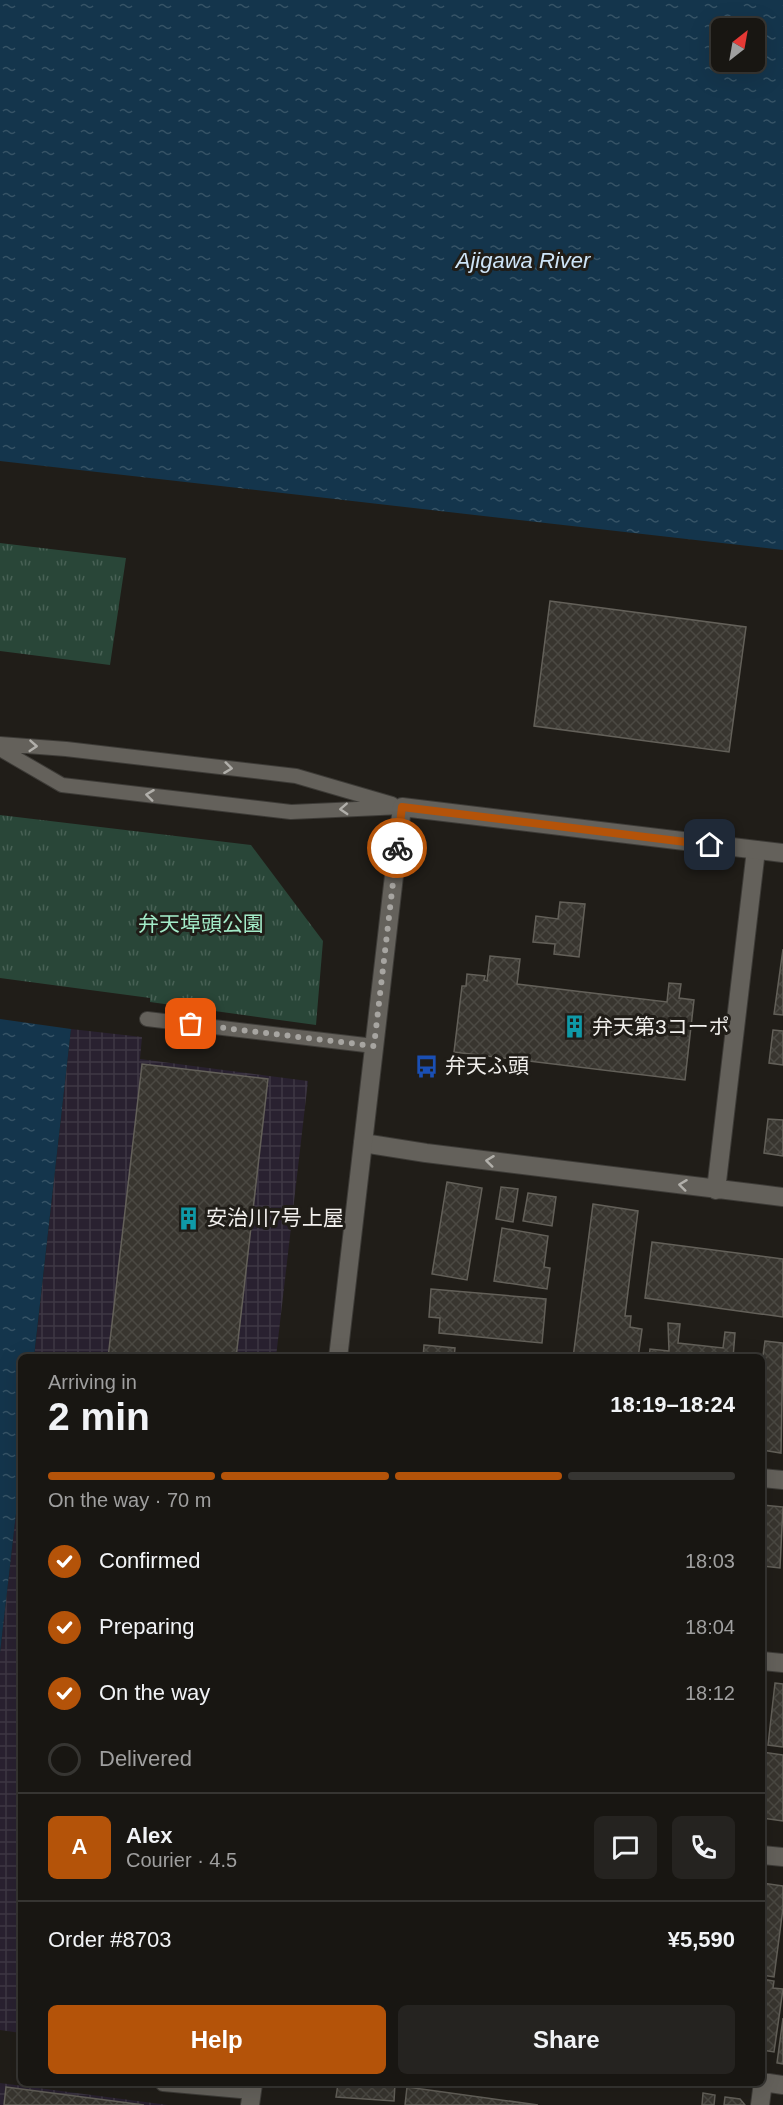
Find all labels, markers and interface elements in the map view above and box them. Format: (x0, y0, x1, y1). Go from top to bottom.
north arrow (711, 18, 765, 72)
map controls (711, 18, 765, 72)
water label: Ajigawa River (454, 248, 592, 273)
one-way arrow (28, 739, 37, 752)
one-way arrow (224, 761, 233, 774)
one-way arrow (145, 790, 154, 802)
one-way arrow (339, 803, 348, 816)
courier (367, 818, 427, 878)
pin (684, 819, 735, 870)
icon: home (693, 828, 726, 861)
icon: bike (381, 832, 414, 865)
park label: 弁天埠頭公園 (138, 912, 264, 935)
pin (165, 998, 216, 1049)
icon: bag (174, 1007, 207, 1040)
building icon: 弁天第3コーポ (561, 1014, 587, 1040)
place label: 弁天第3コーポ (592, 1015, 730, 1038)
bus stop icon: 弁天ふ頭 (414, 1053, 440, 1079)
place label: 弁天ふ頭 (445, 1054, 529, 1077)
one-way arrow (485, 1156, 494, 1168)
one-way arrow (679, 1180, 688, 1192)
building icon: 安治川7号上屋 (175, 1205, 201, 1231)
place label: 安治川7号上屋 (206, 1206, 344, 1229)
text: Arriving in (48, 1371, 137, 1393)
text: 18:19–18:24 (610, 1392, 735, 1417)
text: 2 min (48, 1395, 150, 1438)
text: On the way · 70 m (48, 1489, 211, 1511)
icon: check (48, 1545, 81, 1578)
text: Confirmed (99, 1548, 200, 1573)
text: 18:03 (685, 1550, 735, 1572)
icon: check (48, 1611, 81, 1644)
text: Preparing (99, 1614, 194, 1639)
text: 18:04 (685, 1616, 735, 1638)
icon: check (48, 1677, 81, 1710)
text: On the way (99, 1680, 210, 1705)
text: 18:12 (685, 1682, 735, 1704)
text: Delivered (99, 1746, 192, 1771)
button: chat (594, 1816, 657, 1879)
button: phone (672, 1816, 735, 1879)
text: Alex (126, 1823, 172, 1848)
text: A (72, 1834, 87, 1859)
text: Courier · 4.5 (126, 1849, 237, 1871)
text: Order #8703 (48, 1927, 172, 1952)
text: ¥5,590 (668, 1927, 735, 1952)
button: Help (48, 2005, 386, 2074)
button: Share (398, 2005, 735, 2074)

